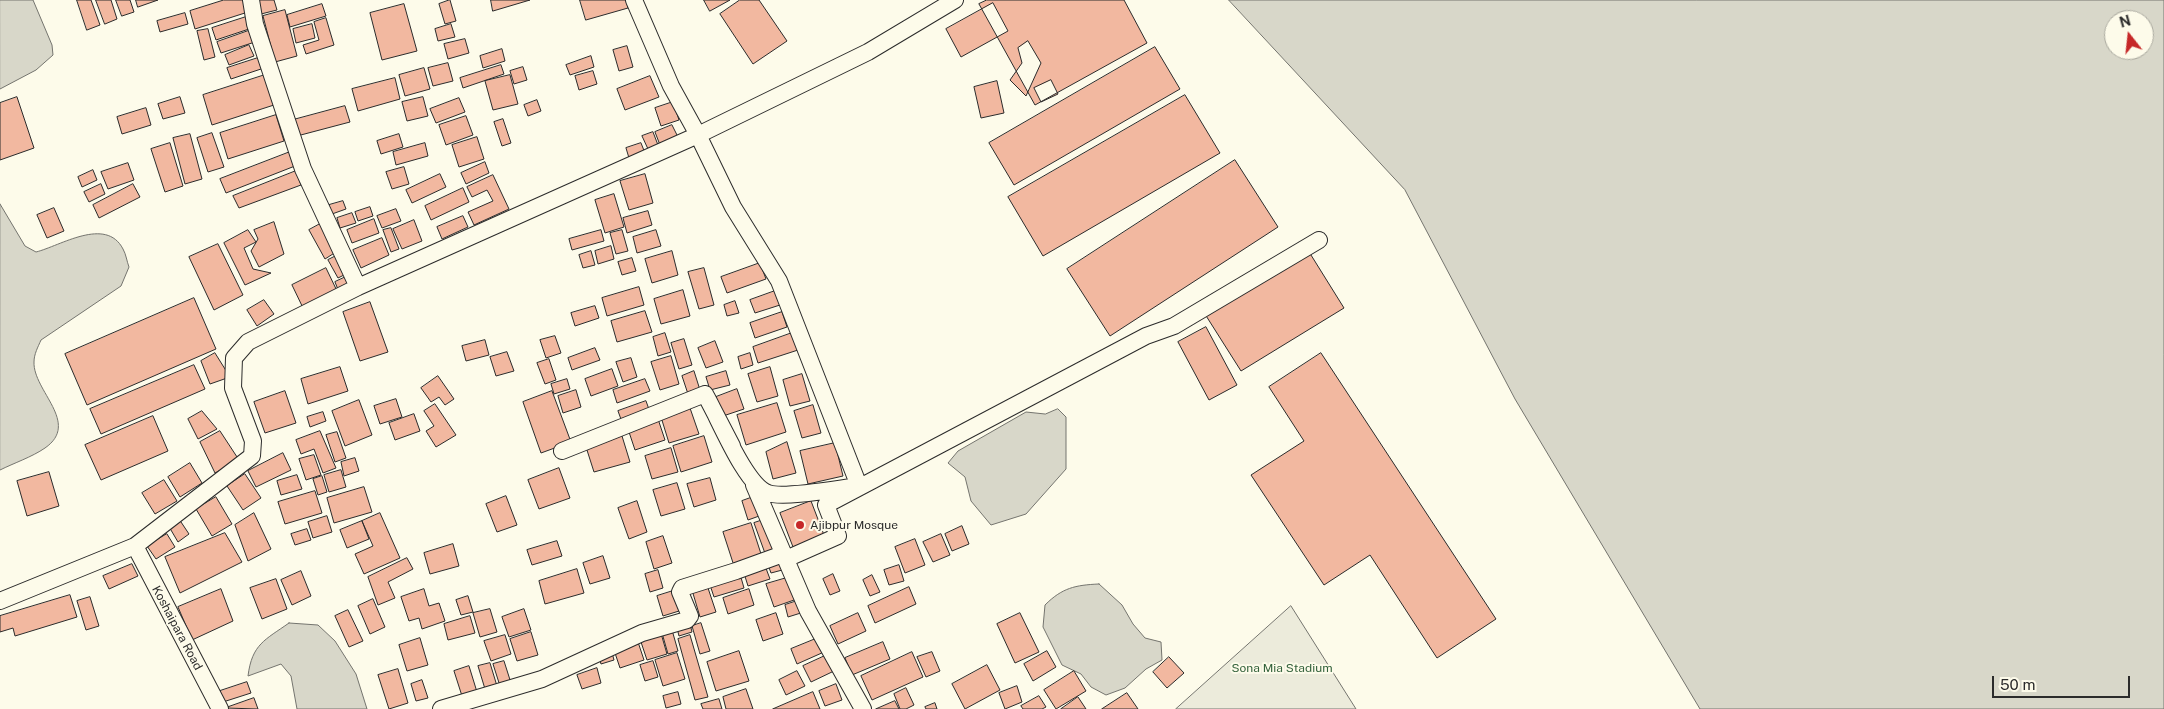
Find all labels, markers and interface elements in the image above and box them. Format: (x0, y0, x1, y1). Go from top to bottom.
north arrow (2104, 10, 2154, 60)
text: N (2118, 12, 2133, 31)
place label: Ajibpur Mosque (810, 518, 898, 532)
marker: Ajibpur Mosque (794, 519, 806, 531)
street label: Koshaipara Road (149, 583, 205, 673)
park label: Sona Mia Stadium (1231, 661, 1333, 675)
scale bar (1994, 666, 2132, 698)
text: 50 m (2000, 676, 2035, 693)

